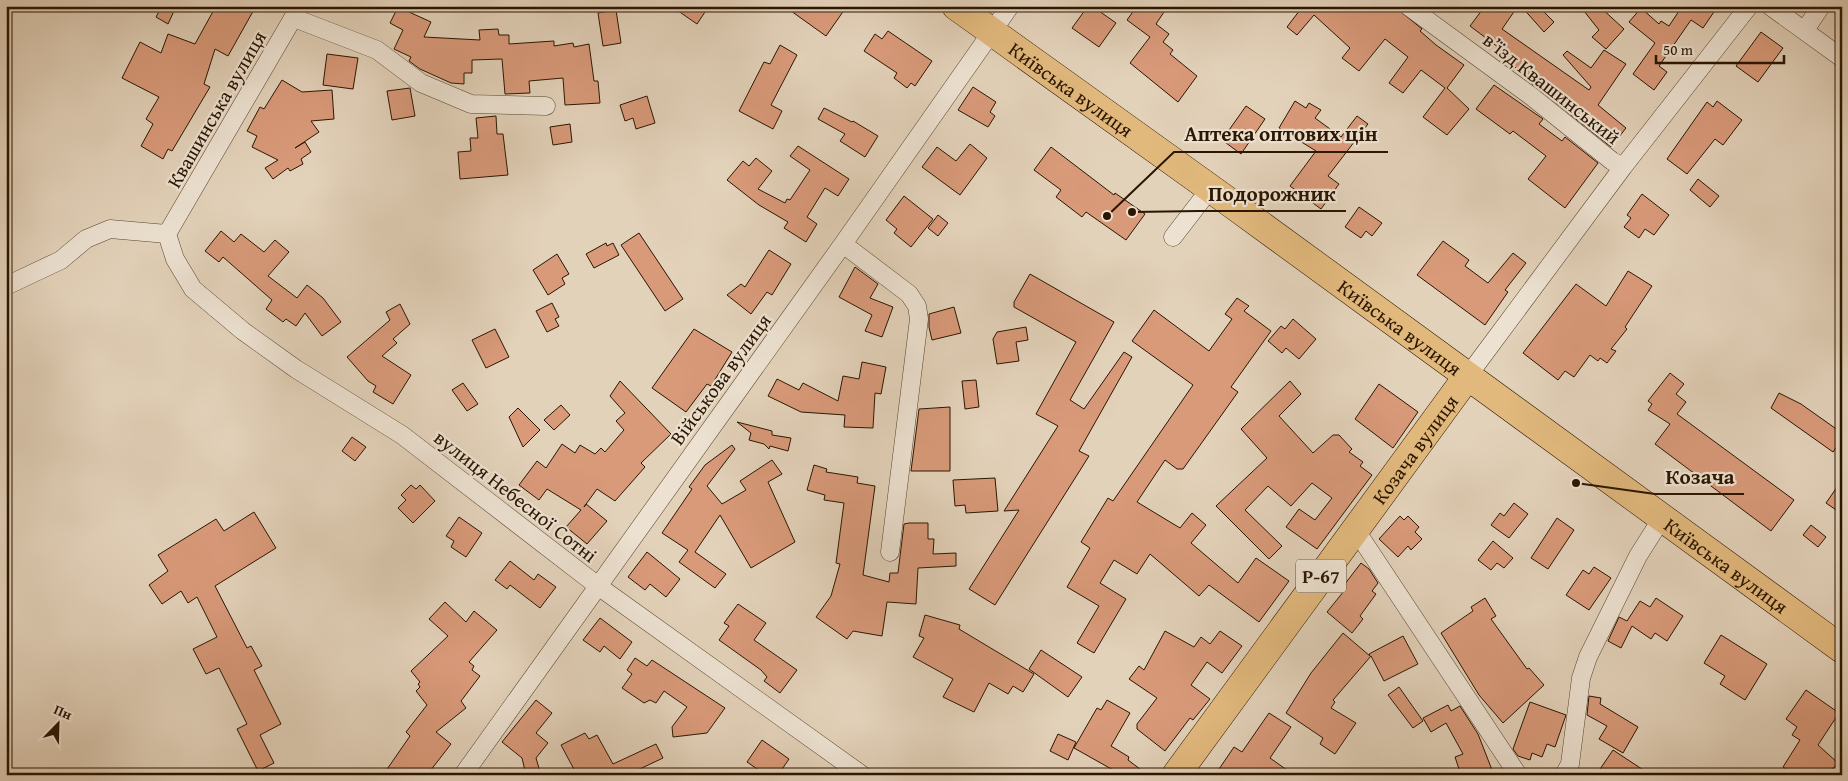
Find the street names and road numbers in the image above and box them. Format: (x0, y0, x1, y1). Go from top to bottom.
street label: Квашинська вулиця (159, 25, 273, 193)
street label: в’їзд Квашинський (1477, 25, 1627, 151)
street label: Київська вулиця (1003, 34, 1140, 143)
street label: Київська вулиця (1332, 272, 1468, 382)
street label: Військова вулиця (662, 307, 778, 451)
street label: Козача вулиця (1364, 388, 1464, 510)
street label: вулиця Небесної Сотні (428, 423, 604, 569)
street label: Київська вулиця (1659, 510, 1795, 620)
road number: Р-67 (1296, 560, 1346, 592)

